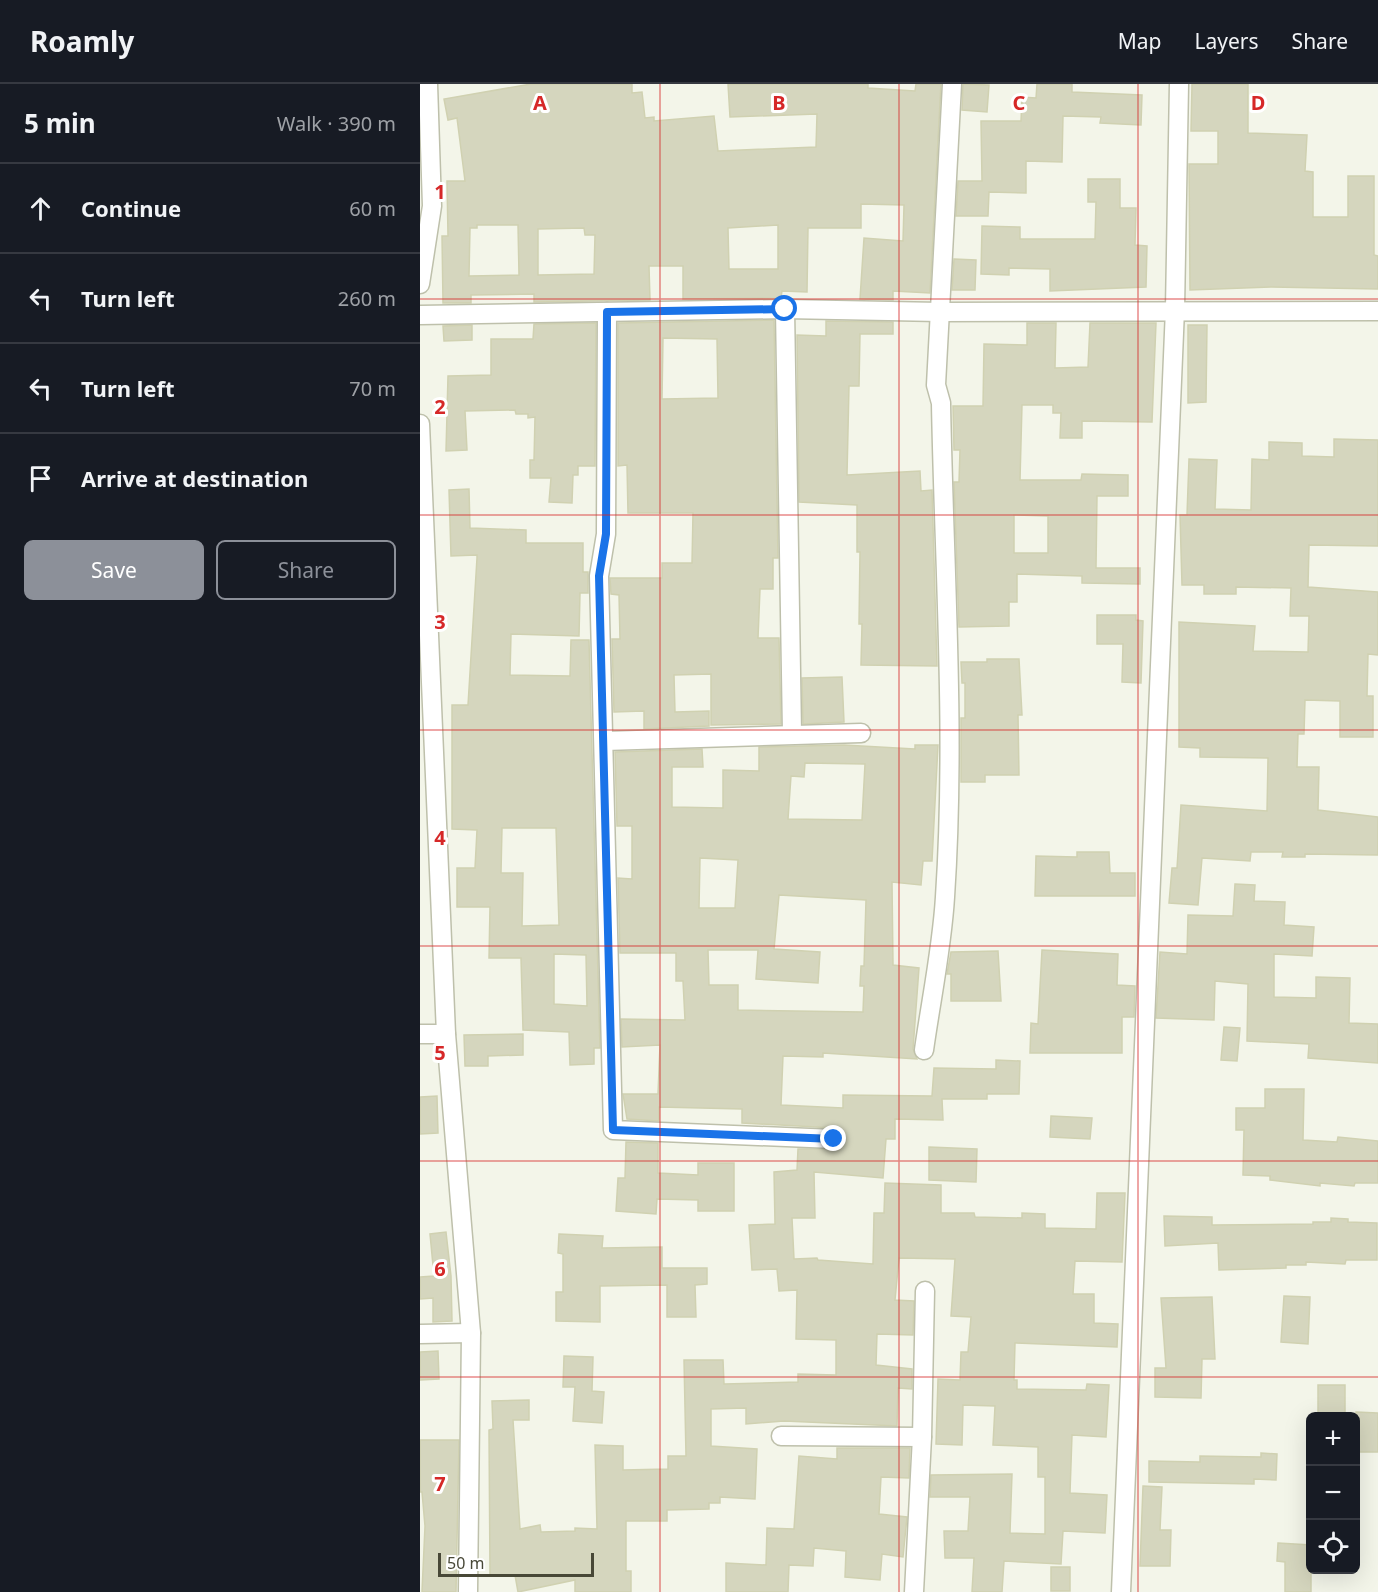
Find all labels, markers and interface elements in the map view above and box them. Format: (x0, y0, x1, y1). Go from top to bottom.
text: Roamly (30, 22, 134, 60)
text: Map (1118, 27, 1162, 55)
text: Layers (1195, 27, 1259, 55)
text: Share (1292, 27, 1348, 55)
text: A (533, 89, 547, 116)
text: B (772, 89, 786, 116)
text: C (1013, 89, 1026, 116)
text: D (1251, 89, 1265, 116)
text: 5 min (24, 105, 96, 141)
text: Walk · 390 m (277, 110, 396, 137)
text: 1 (434, 178, 446, 205)
icon: ahead (24, 192, 57, 225)
text: Continue (81, 193, 181, 223)
text: 60 m (349, 195, 396, 222)
icon: left (24, 282, 57, 315)
text: Turn left (81, 283, 175, 313)
text: 260 m (338, 285, 396, 312)
route start (771, 295, 797, 321)
icon: left (24, 372, 57, 405)
text: Turn left (81, 373, 175, 403)
text: 70 m (349, 375, 396, 402)
text: 2 (434, 393, 446, 420)
icon: arrive (24, 462, 57, 495)
text: Arrive at destination (81, 463, 308, 493)
button: Save (24, 540, 204, 600)
button: Share (216, 540, 396, 600)
text: 3 (434, 608, 446, 635)
text: 4 (434, 824, 446, 851)
text: 5 (434, 1039, 446, 1066)
route end (820, 1125, 846, 1151)
text: 6 (434, 1255, 446, 1282)
map controls (1306, 1412, 1360, 1574)
button: + (1306, 1412, 1360, 1466)
button: − (1306, 1466, 1360, 1520)
text: 7 (434, 1470, 446, 1497)
button: locate (1306, 1520, 1360, 1574)
scale bar (438, 1550, 594, 1578)
text: 50 m (447, 1552, 484, 1574)

